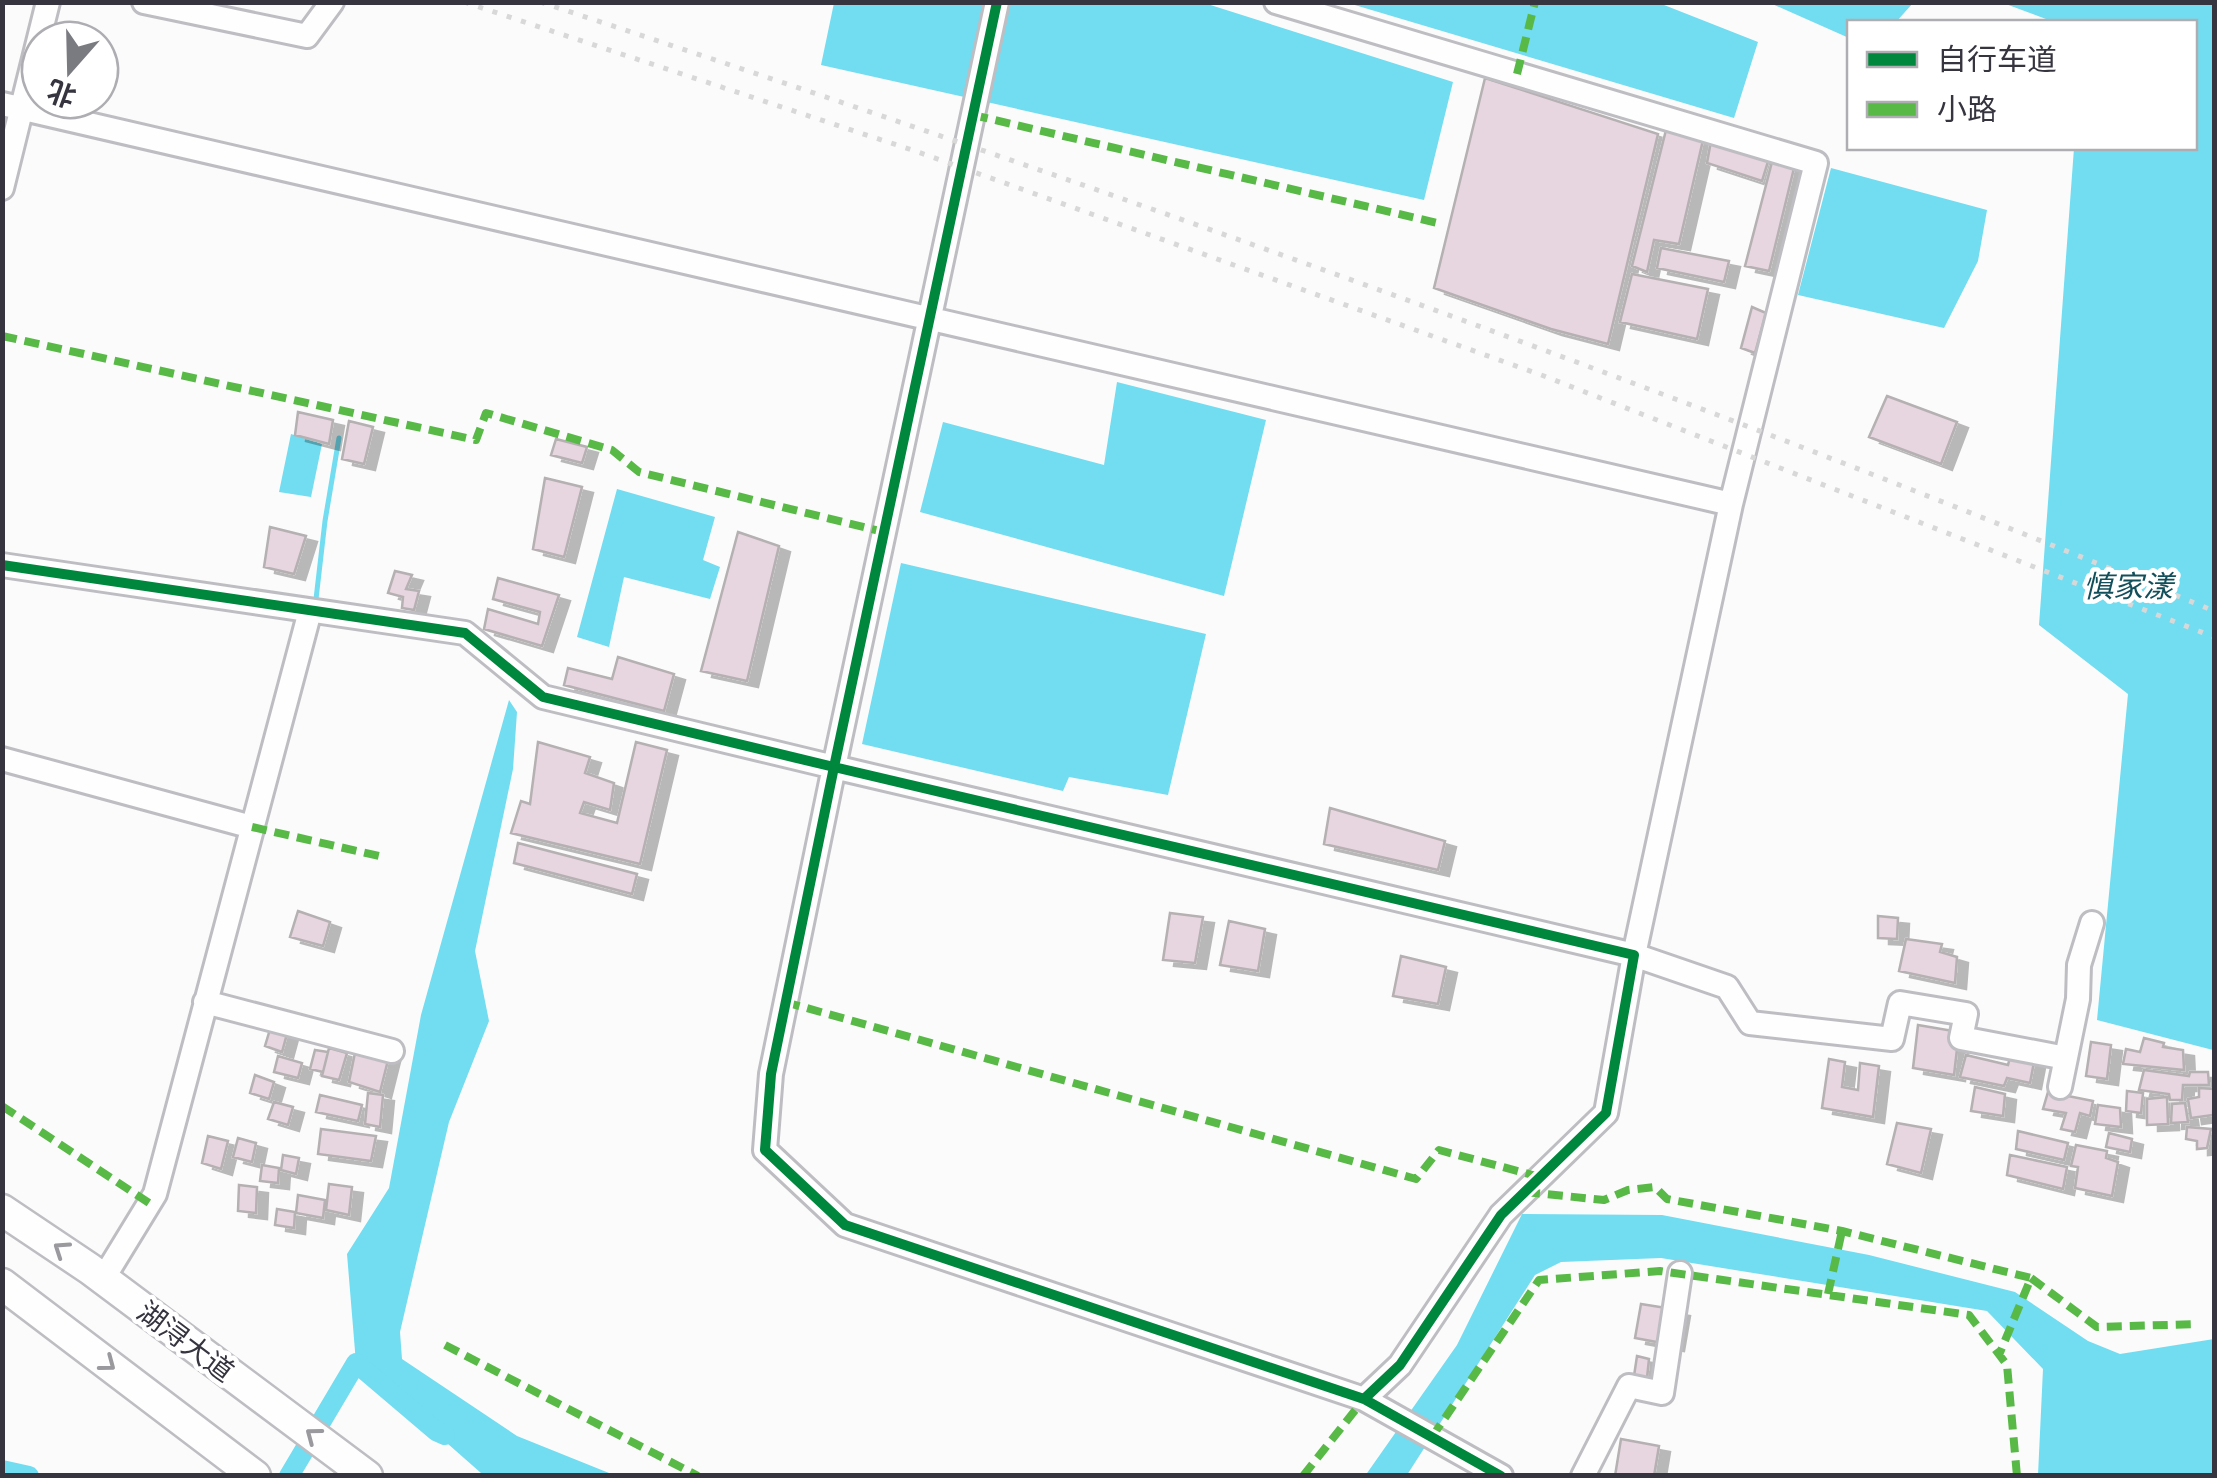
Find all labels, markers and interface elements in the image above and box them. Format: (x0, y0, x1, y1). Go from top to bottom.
north arrow (20, 20, 120, 120)
legend (1847, 20, 2197, 150)
text: 自行车道 (1937, 39, 2057, 78)
text: 北 (42, 72, 81, 116)
text: 小路 (1937, 89, 1997, 128)
water label: 慎家漾 (2083, 566, 2177, 605)
one-way arrow (54, 1243, 72, 1262)
street label: 湖浔大道 (130, 1293, 242, 1389)
one-way arrow (97, 1352, 115, 1369)
one-way arrow (306, 1430, 324, 1447)

